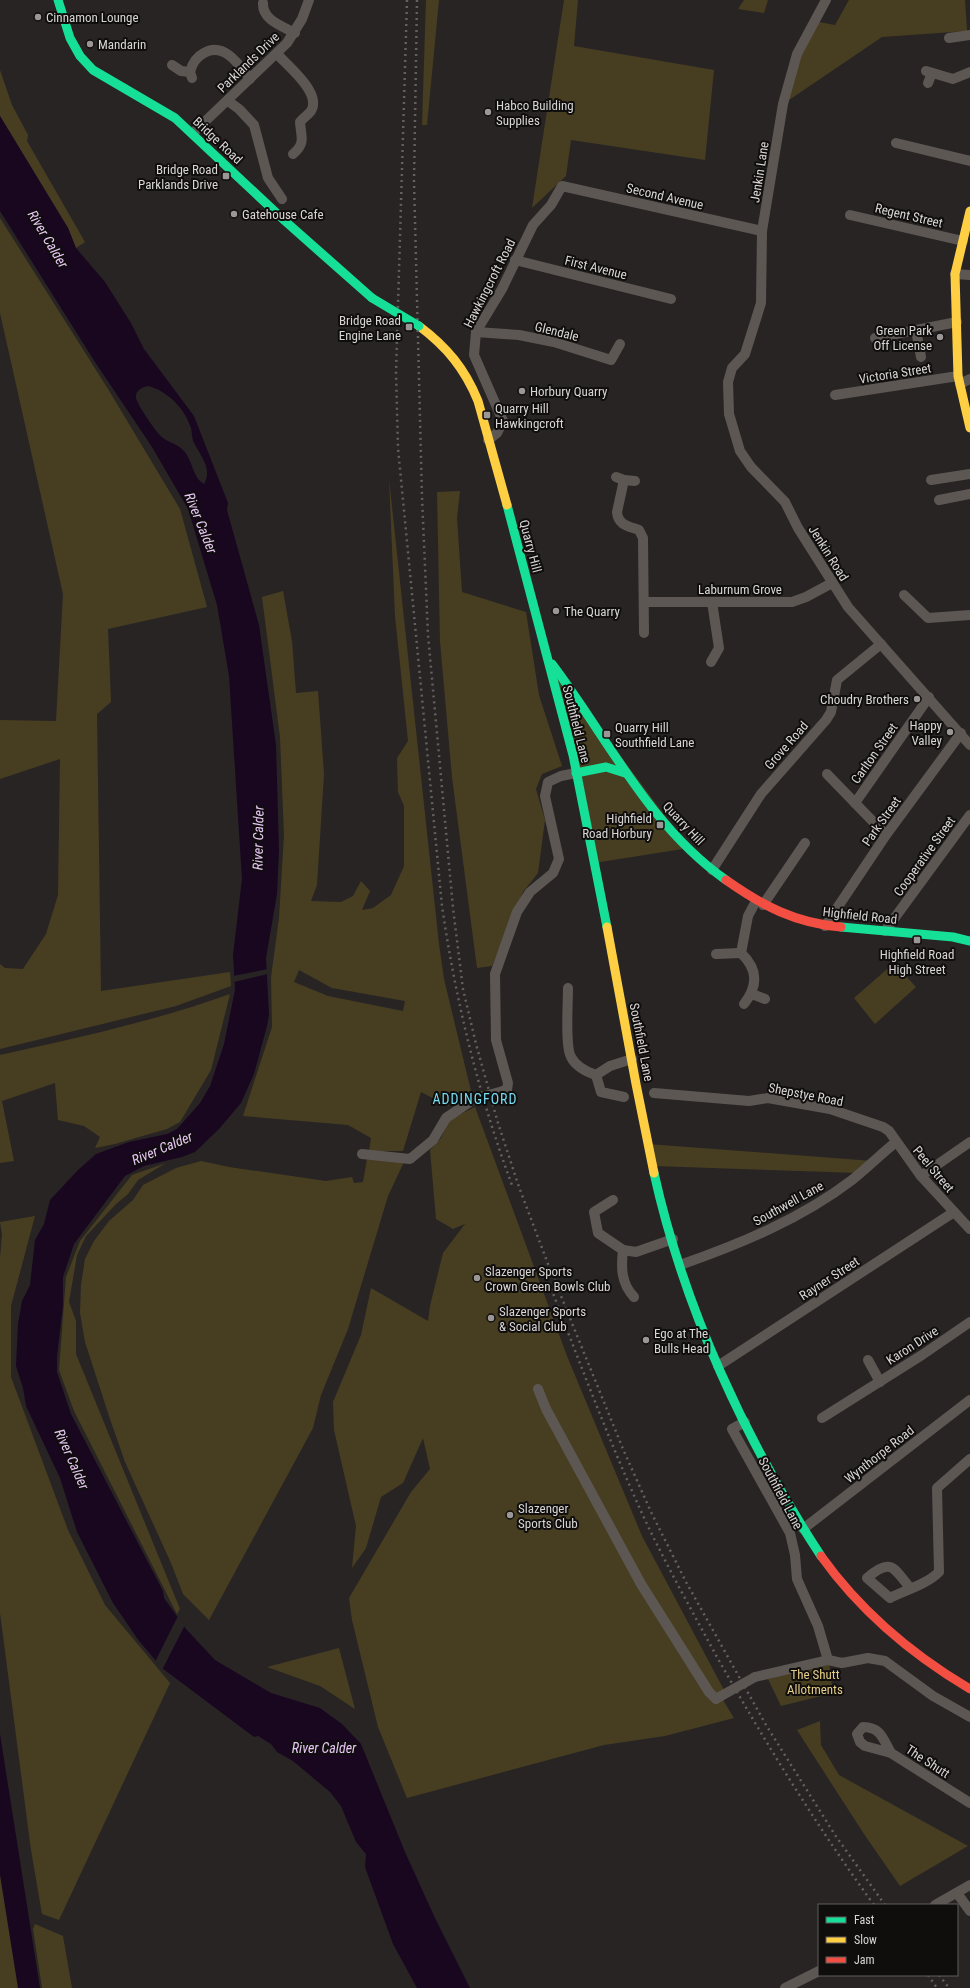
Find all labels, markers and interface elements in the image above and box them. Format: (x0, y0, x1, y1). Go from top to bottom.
place label: Cinnamon Lounge (46, 10, 139, 25)
marker: Cinnamon Lounge (33, 12, 43, 22)
street label: Parklands Drive (214, 29, 282, 96)
place label: Mandarin (98, 37, 146, 52)
marker: Mandarin (85, 39, 95, 49)
place label: Habco Building Supplies (496, 98, 574, 128)
marker: Habco Building Supplies (483, 107, 493, 117)
street label: Bridge Road (190, 114, 245, 167)
street label: Jenkin Lane (747, 140, 772, 204)
place label: Bridge Road Parklands Drive (138, 162, 218, 192)
marker: Bridge Road Parklands Drive (221, 171, 231, 181)
street label: Second Avenue (625, 180, 705, 213)
street label: Regent Street (874, 200, 944, 231)
water label: River Calder (25, 207, 72, 271)
place label: Gatehouse Cafe (242, 207, 324, 222)
marker: Gatehouse Cafe (229, 209, 239, 219)
street label: Hawkingcroft Road (461, 236, 518, 330)
street label: First Avenue (563, 253, 628, 282)
place label: Bridge Road Engine Lane (339, 313, 401, 343)
street label: Glendale (533, 319, 580, 344)
marker: Bridge Road Engine Lane (404, 322, 414, 332)
place label: Green Park Off License (873, 323, 932, 353)
marker: Green Park Off License (935, 332, 945, 342)
street label: Victoria Street (858, 360, 933, 387)
place label: Horbury Quarry (530, 384, 608, 399)
marker: Horbury Quarry (517, 386, 527, 396)
place label: Quarry Hill Hawkingcroft (495, 401, 564, 431)
marker: Quarry Hill Hawkingcroft (482, 410, 492, 420)
water label: River Calder (182, 490, 221, 557)
street label: Quarry Hill (516, 518, 545, 574)
street label: Jenkin Road (806, 523, 852, 584)
street label: Laburnum Grove (698, 582, 782, 597)
place label: The Quarry (564, 604, 620, 619)
marker: The Quarry (551, 606, 561, 616)
street label: Southfield Lane (560, 684, 593, 764)
place label: Choudry Brothers (820, 692, 909, 707)
marker: Choudry Brothers (912, 694, 922, 704)
street label: Grove Road (761, 718, 811, 772)
place label: Happy Valley (910, 718, 943, 748)
place label: Quarry Hill Southfield Lane (615, 720, 694, 750)
street label: Carlton Street (848, 720, 901, 786)
marker: Happy Valley (945, 727, 955, 737)
marker: Quarry Hill Southfield Lane (602, 729, 612, 739)
street label: Park Street (859, 794, 904, 849)
street label: Quarry Hill (660, 799, 707, 848)
water label: River Calder (249, 805, 267, 870)
place label: Highfield Road Horbury (582, 811, 653, 841)
street label: Cooperative Street (890, 813, 958, 899)
marker: Highfield Road Horbury (655, 820, 665, 830)
street label: Highfield Road (822, 904, 898, 927)
marker: Highfield Road High Street (912, 935, 922, 945)
place label: Highfield Road High Street (880, 947, 954, 977)
street label: Southfield Lane (627, 1002, 656, 1082)
street label: Shepstye Road (767, 1080, 845, 1109)
district label: ADDINGFORD (432, 1091, 518, 1107)
water label: River Calder (129, 1128, 196, 1168)
street label: Peel Street (910, 1143, 957, 1196)
street label: Southwell Lane (751, 1178, 826, 1229)
street label: Rayner Street (797, 1253, 862, 1303)
place label: Slazenger Sports Crown Green Bowls Club (485, 1264, 610, 1294)
marker: Slazenger Sports Crown Green Bowls Club (472, 1273, 482, 1283)
place label: Slazenger Sports & Social Club (499, 1304, 586, 1334)
marker: Slazenger Sports & Social Club (486, 1313, 496, 1323)
street label: Karon Drive (883, 1323, 941, 1368)
place label: Ego at The Bulls Head (654, 1326, 709, 1356)
marker: Ego at The Bulls Head (641, 1335, 651, 1345)
street label: Wynthorpe Road (842, 1423, 917, 1486)
water label: River Calder (52, 1426, 93, 1492)
street label: Southfield Lane (755, 1455, 806, 1532)
place label: Slazenger Sports Club (518, 1501, 578, 1531)
marker: Slazenger Sports Club (505, 1510, 515, 1520)
park label: The Shutt Allotments (787, 1667, 843, 1697)
water label: River Calder (292, 1740, 357, 1756)
street label: The Shutt (903, 1742, 953, 1781)
legend (818, 1904, 958, 1976)
text: Fast (854, 1913, 875, 1927)
text: Slow (854, 1933, 877, 1947)
text: Jam (854, 1953, 875, 1967)

